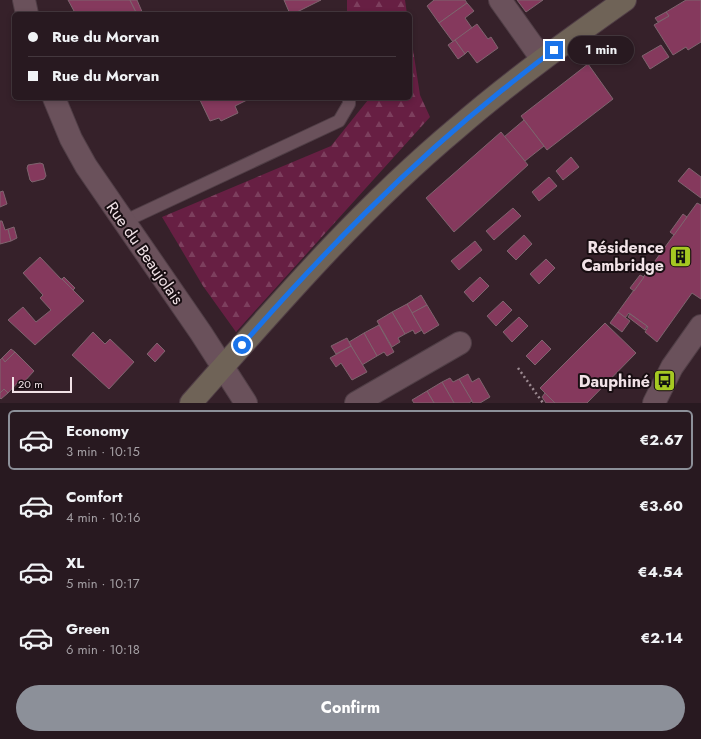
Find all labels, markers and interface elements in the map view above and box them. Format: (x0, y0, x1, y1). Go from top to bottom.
text: Rue du Morvan (52, 26, 159, 48)
callout: 1 min (568, 36, 634, 64)
text: 1 min (585, 40, 617, 59)
route end (545, 41, 563, 59)
text: Rue du Morvan (52, 65, 159, 87)
street label: Rue du Beaujolais (101, 197, 189, 309)
place label: Résidence Cambridge (581, 236, 664, 277)
building icon: Résidence Cambridge (667, 243, 693, 269)
route start (233, 336, 251, 354)
bus stop icon: Dauphiné (652, 368, 678, 394)
place label: Dauphiné (579, 370, 650, 393)
scale bar (12, 375, 72, 394)
text: 20 m (18, 376, 43, 392)
text: Economy (66, 420, 129, 442)
icon: car (18, 422, 54, 458)
text: €2.67 (639, 429, 683, 451)
text: 3 min · 10:15 (66, 442, 140, 461)
text: Comfort (66, 486, 123, 508)
icon: car (18, 488, 54, 524)
text: €3.60 (639, 495, 683, 517)
text: 4 min · 10:16 (66, 508, 140, 527)
text: XL (66, 552, 84, 574)
icon: car (18, 554, 54, 590)
text: €4.54 (638, 561, 683, 583)
text: 5 min · 10:17 (66, 574, 140, 593)
text: Green (66, 618, 110, 640)
icon: car (18, 620, 54, 656)
text: €2.14 (640, 627, 683, 649)
text: 6 min · 10:18 (66, 640, 140, 659)
button: Confirm (16, 685, 685, 731)

